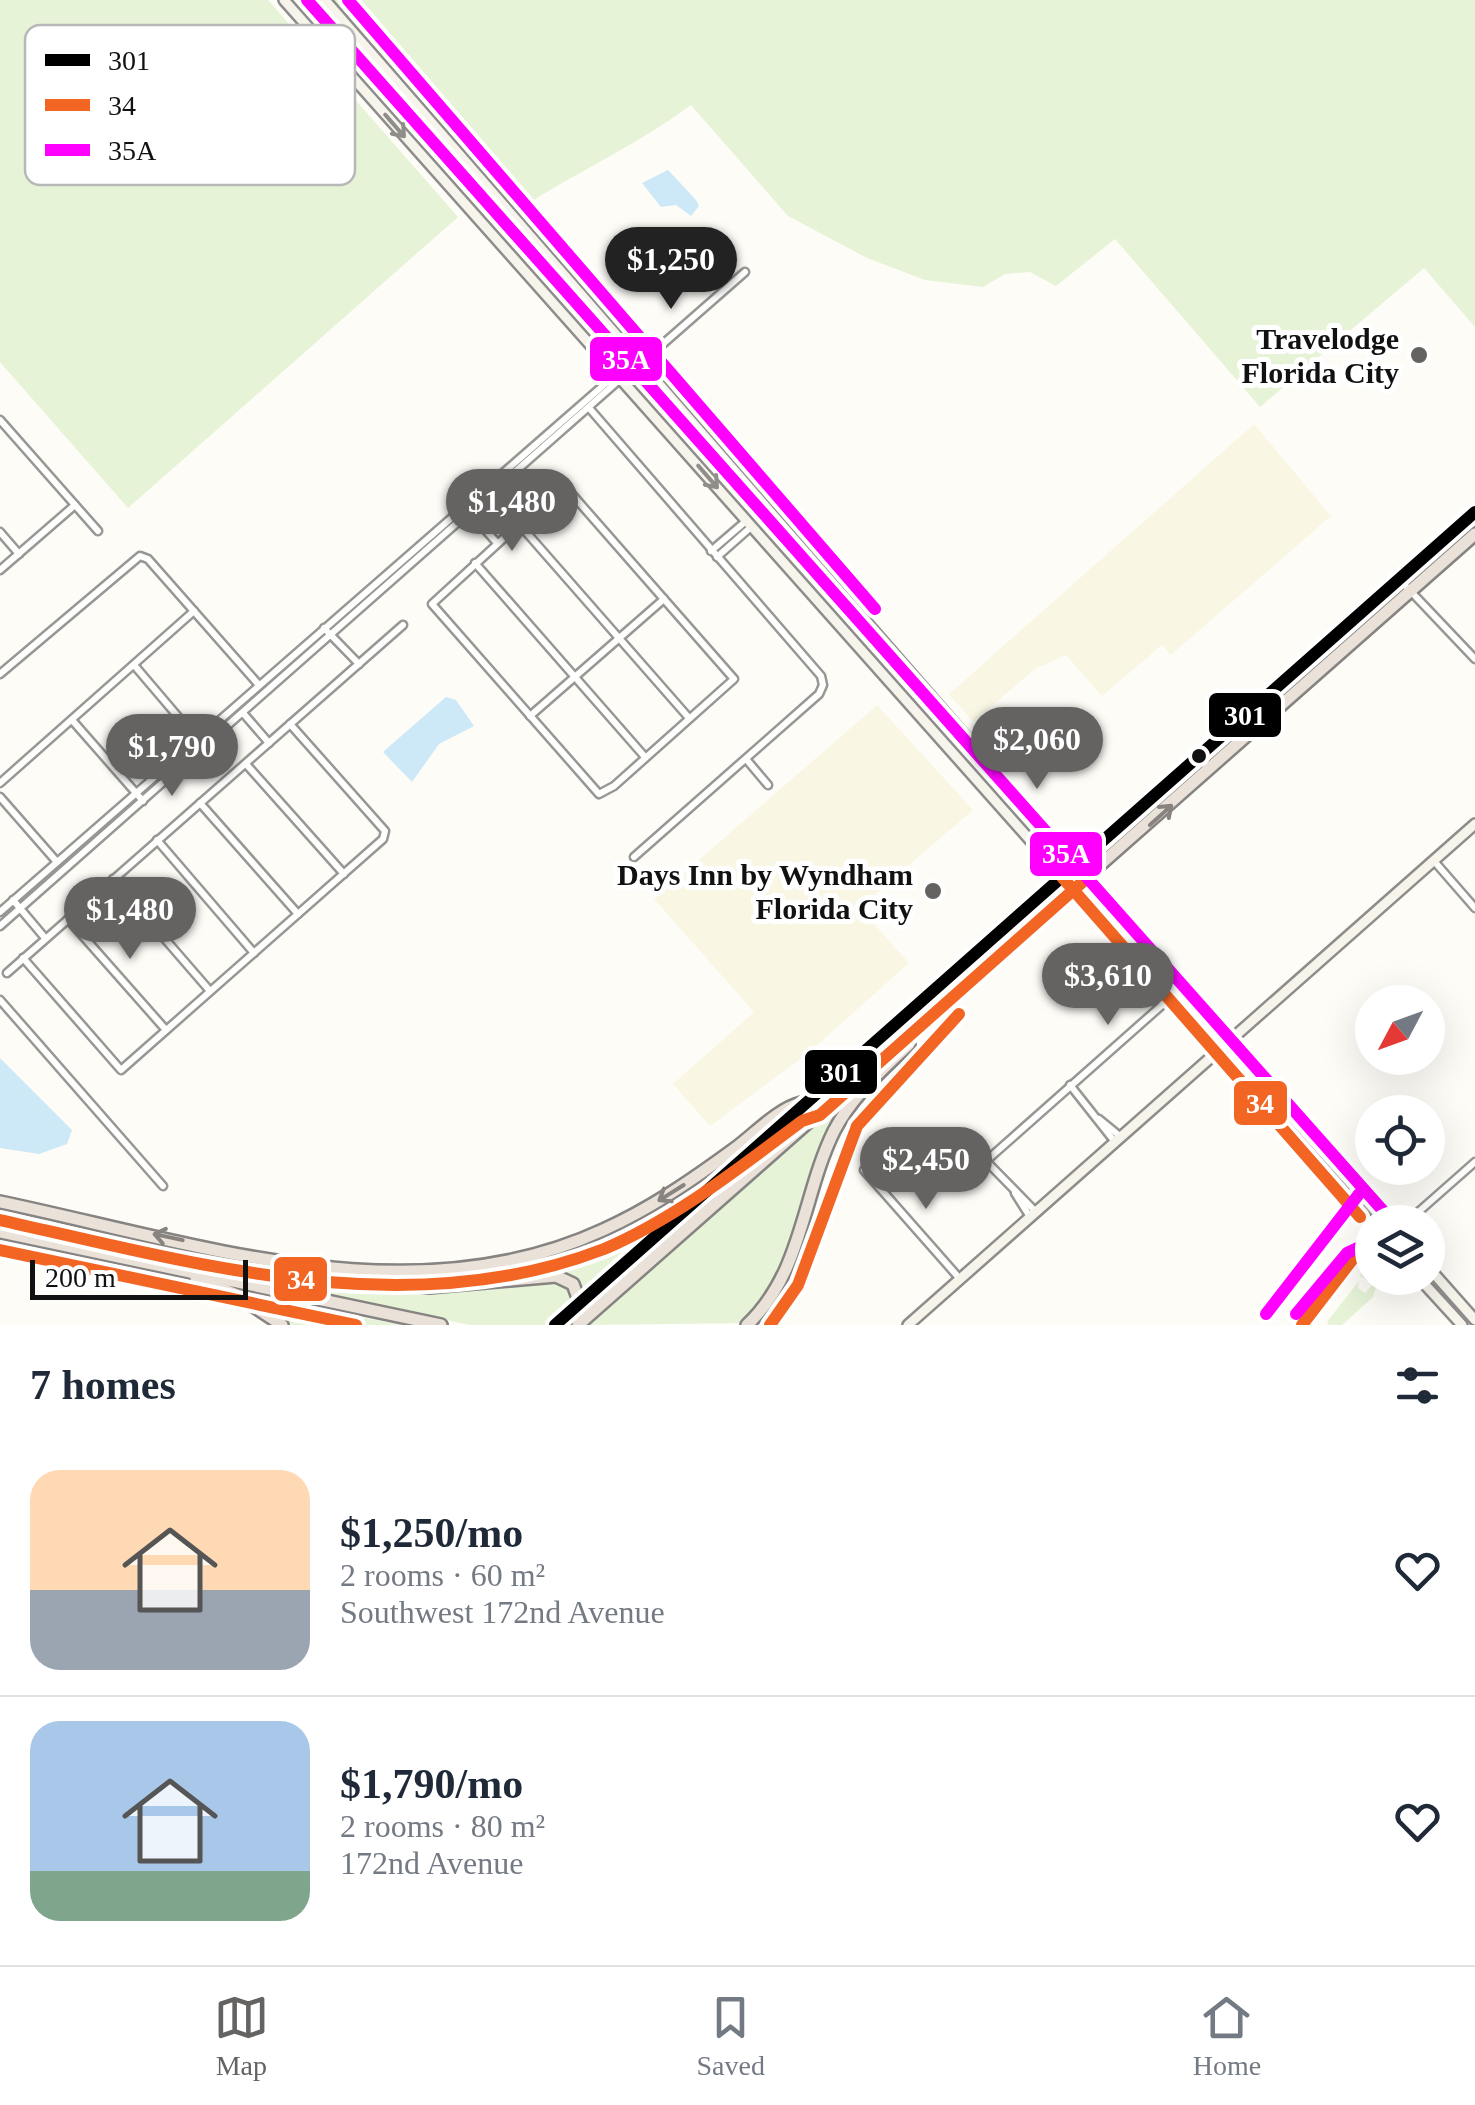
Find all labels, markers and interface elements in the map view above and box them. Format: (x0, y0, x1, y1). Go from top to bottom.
legend (25, 25, 355, 185)
text: 301 (108, 45, 150, 76)
text: 34 (108, 90, 136, 121)
one-way arrow (383, 113, 406, 138)
text: 35A (108, 135, 157, 166)
pin: $1,250 (590, 227, 752, 312)
text: $1,250 (627, 241, 715, 277)
place label: Travelodge Florida City (1242, 322, 1399, 389)
line badge: 35A (588, 335, 664, 383)
text: 35A (602, 344, 651, 375)
marker: Travelodge Florida City (1408, 344, 1430, 366)
one-way arrow (696, 464, 718, 490)
pin: $1,480 (431, 469, 593, 554)
text: $1,480 (468, 483, 556, 519)
line badge: 301 (1207, 691, 1283, 739)
text: 301 (1224, 700, 1266, 731)
pin: $2,060 (956, 707, 1118, 792)
pin: $1,790 (91, 714, 253, 799)
text: $2,060 (993, 721, 1081, 757)
text: $1,790 (128, 728, 216, 764)
unlabelled marker (1189, 746, 1209, 766)
one-way arrow (1148, 804, 1173, 827)
line badge: 35A (1028, 830, 1104, 878)
text: 35A (1042, 838, 1091, 869)
place label: Days Inn by Wyndham Florida City (617, 858, 913, 925)
pin: $1,480 (49, 877, 211, 962)
marker: Days Inn by Wyndham Florida City (922, 880, 944, 902)
text: $1,480 (86, 891, 174, 927)
pin: $3,610 (1027, 943, 1189, 1028)
text: $3,610 (1064, 957, 1152, 993)
north arrow (1355, 985, 1445, 1075)
map controls (1355, 985, 1445, 1295)
line badge: 301 (803, 1048, 879, 1096)
text: 301 (820, 1057, 862, 1088)
line badge: 34 (1232, 1079, 1289, 1127)
text: 34 (1246, 1088, 1274, 1119)
button: locate (1355, 1095, 1445, 1185)
pin: $2,450 (845, 1127, 1007, 1212)
text: $2,450 (882, 1141, 970, 1177)
one-way arrow (657, 1182, 686, 1203)
button: layers (1355, 1205, 1445, 1295)
one-way arrow (153, 1227, 185, 1246)
scale bar (30, 1255, 248, 1300)
line badge: 34 (272, 1255, 329, 1303)
text: 200 m (45, 1262, 116, 1293)
text: 34 (287, 1264, 315, 1295)
icon: filters (1390, 1358, 1445, 1413)
text: 7 homes (30, 1362, 176, 1408)
icon: home (110, 1510, 230, 1630)
text: $1,250/mo (340, 1510, 523, 1556)
icon: heart (1390, 1543, 1445, 1598)
text: 2 rooms · 60 m² (340, 1557, 545, 1593)
text: Southwest 172nd Avenue (340, 1594, 665, 1630)
icon: home (110, 1761, 230, 1881)
text: $1,790/mo (340, 1761, 523, 1807)
icon: heart (1390, 1794, 1445, 1849)
text: 2 rooms · 80 m² (340, 1808, 545, 1844)
text: 172nd Avenue (340, 1845, 523, 1881)
tab: Map (214, 1990, 269, 2082)
tab: Saved (697, 1990, 765, 2082)
tab: Home (1193, 1990, 1261, 2082)

